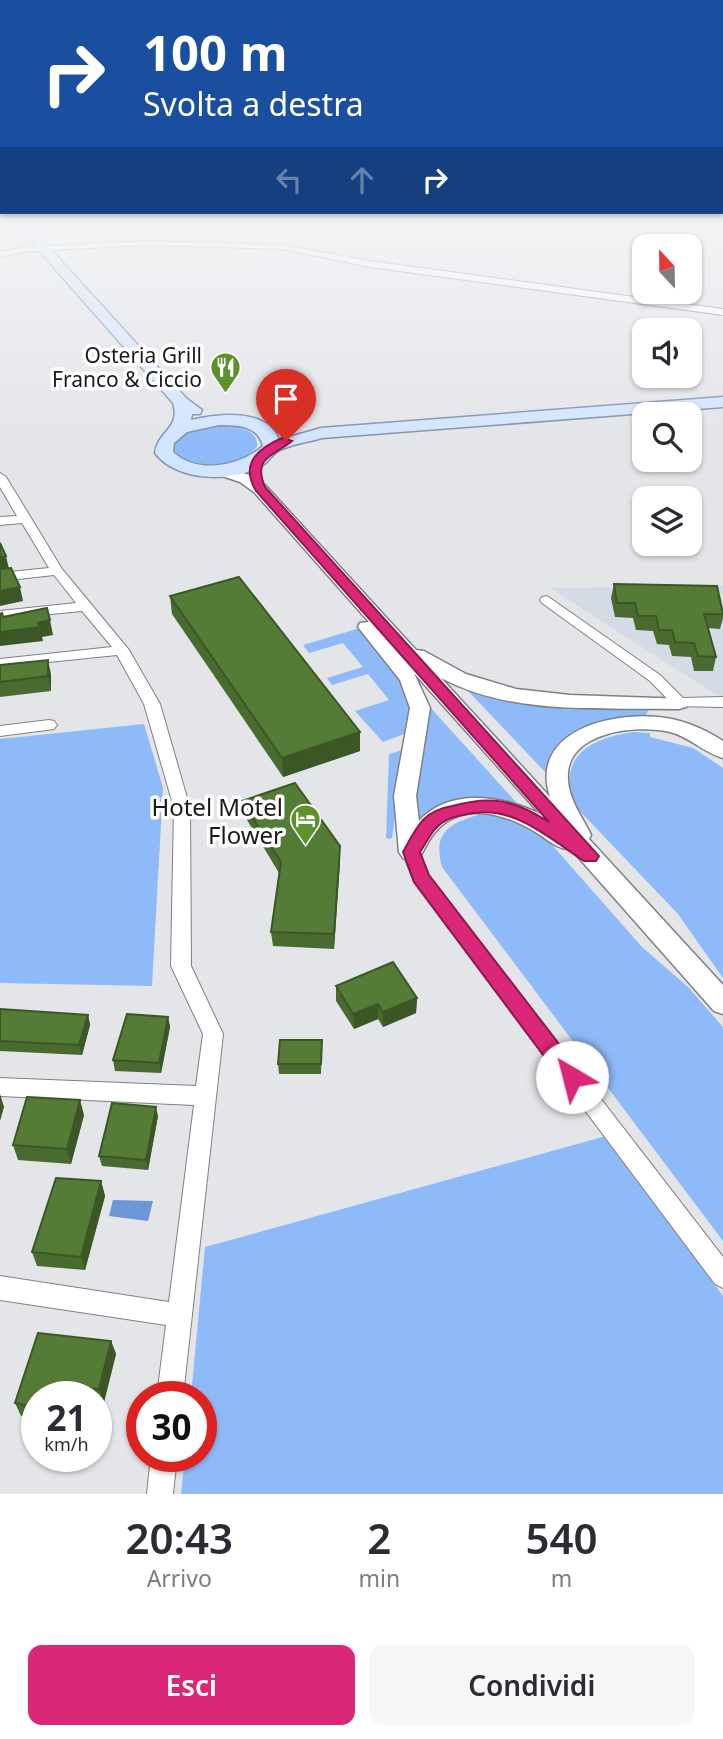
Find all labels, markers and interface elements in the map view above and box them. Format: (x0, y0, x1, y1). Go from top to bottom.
text: 100 m (143, 19, 288, 85)
icon: right (28, 28, 119, 119)
text: Svolta a destra (143, 82, 364, 125)
icon: left (270, 161, 308, 199)
icon: ahead (343, 161, 381, 199)
icon: right (416, 161, 454, 199)
north arrow (632, 234, 702, 304)
map controls (632, 234, 702, 556)
button: sound (632, 318, 702, 388)
place label: Osteria Grill Franco & Ciccio (52, 341, 202, 393)
restaurant icon: Osteria Grill Franco & Ciccio (208, 350, 242, 394)
pin (256, 369, 316, 441)
icon: arrive (267, 380, 305, 418)
button: search (632, 402, 702, 472)
button: layers (632, 486, 702, 556)
place label: Hotel Motel Flower (151, 790, 283, 851)
hotel icon: Hotel Motel Flower (289, 803, 323, 847)
position arrow (535, 1040, 609, 1114)
speed limit sign: 30 (126, 1381, 217, 1472)
text: 21 (46, 1394, 87, 1441)
text: km/h (44, 1432, 89, 1456)
text: 20:43 (125, 1509, 233, 1566)
text: 2 (367, 1509, 391, 1566)
text: 540 (526, 1509, 598, 1566)
text: Arrivo (147, 1562, 212, 1594)
text: min (358, 1562, 400, 1594)
text: m (551, 1562, 572, 1594)
button: Esci (28, 1645, 355, 1725)
button: Condividi (369, 1645, 695, 1725)

